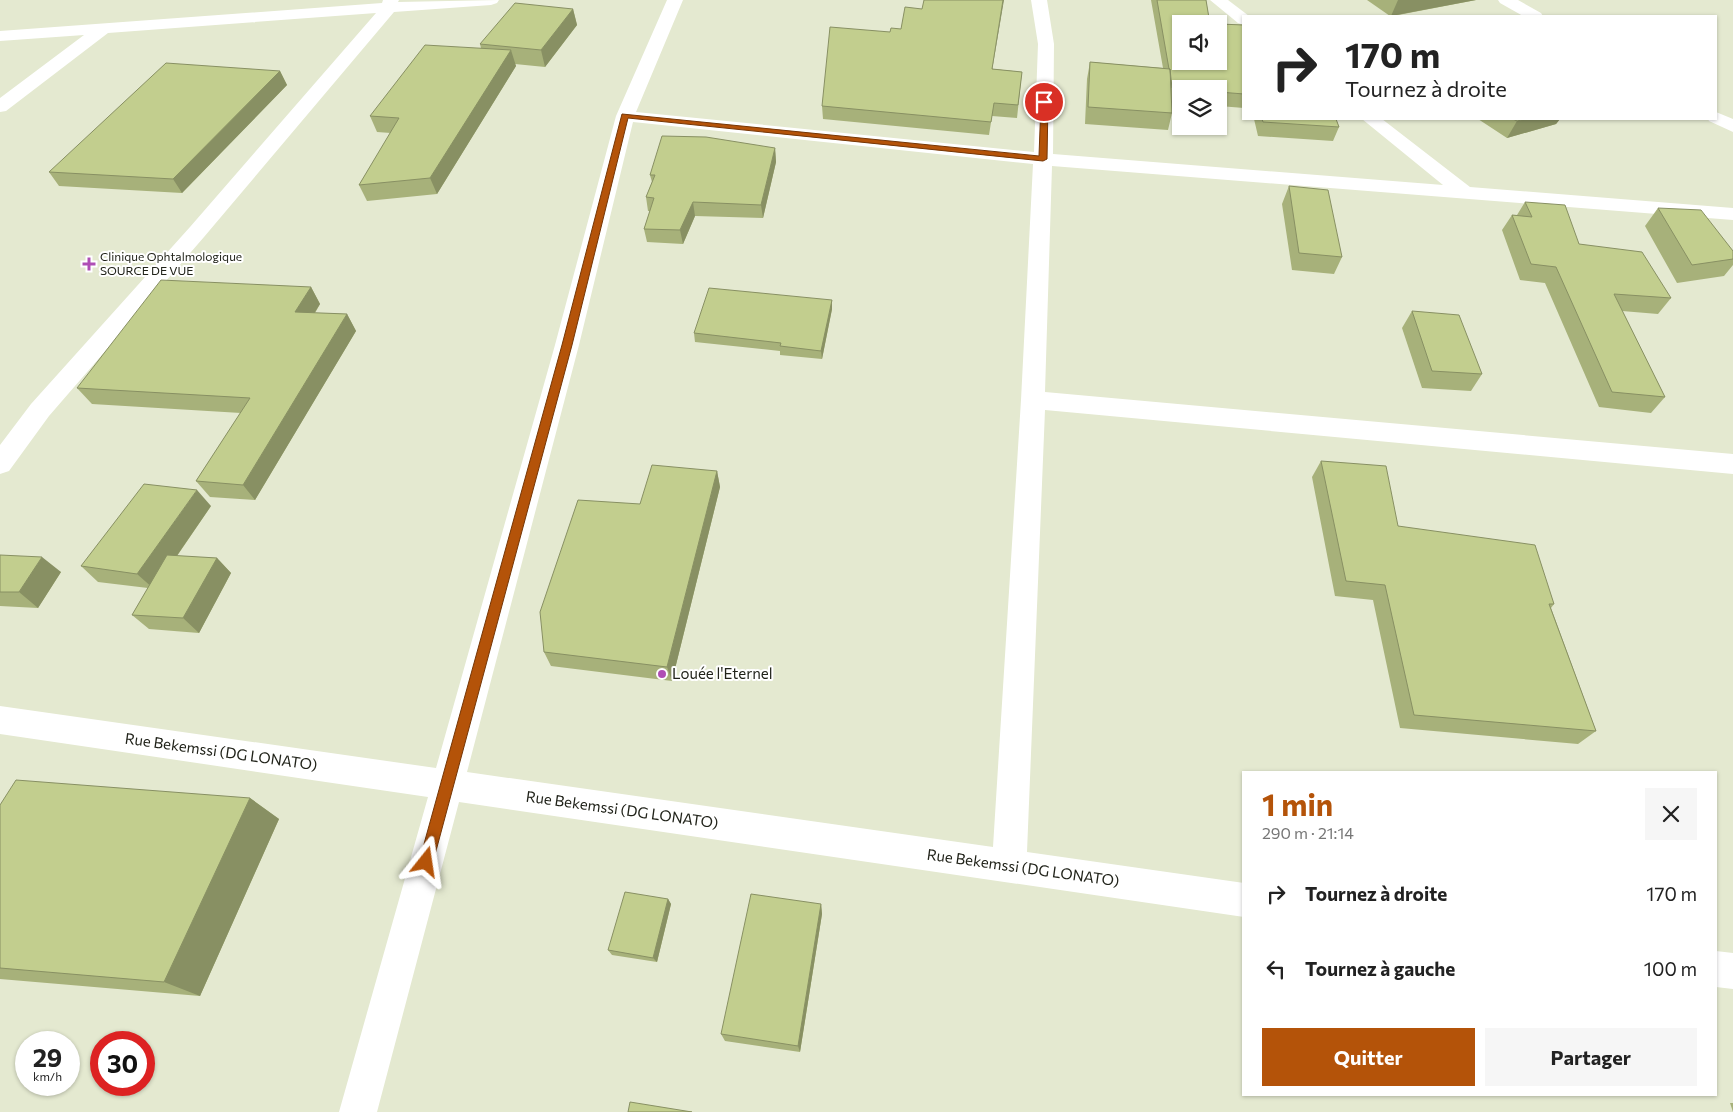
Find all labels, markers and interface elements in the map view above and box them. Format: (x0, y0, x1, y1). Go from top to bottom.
map controls (1172, 15, 1227, 135)
button: sound (1172, 15, 1227, 70)
text: 170 m (1345, 32, 1440, 75)
icon: right (1262, 35, 1327, 100)
text: Tournez à droite (1345, 75, 1507, 102)
button: layers (1172, 80, 1227, 135)
pin (1023, 81, 1065, 123)
icon: arrive (1030, 88, 1058, 116)
place label: Clinique Ophtalmologique SOURCE DE VUE (100, 249, 242, 277)
marker: Clinique Ophtalmologique SOURCE DE VUE (82, 257, 96, 271)
place label: Louée l'Eternel (672, 664, 772, 682)
marker: Louée l'Eternel (656, 668, 668, 680)
street label: Rue Bekemssi (DG LONATO) (124, 729, 319, 773)
text: 1 min (1262, 785, 1333, 822)
street label: Rue Bekemssi (DG LONATO) (525, 787, 720, 831)
button: close (1645, 788, 1697, 840)
text: 290 m · 21:14 (1262, 823, 1354, 842)
position arrow (399, 835, 451, 887)
street label: Rue Bekemssi (DG LONATO) (926, 845, 1121, 889)
icon: right (1262, 880, 1290, 908)
text: Tournez à droite (1305, 882, 1447, 905)
text: 170 m (1646, 882, 1697, 905)
icon: left (1262, 955, 1290, 983)
text: Tournez à gauche (1305, 957, 1455, 980)
text: 100 m (1644, 957, 1697, 980)
button: Quitter (1262, 1028, 1475, 1086)
button: Partager (1485, 1028, 1697, 1086)
speed limit sign: 30 (90, 1031, 155, 1096)
text: 29 (33, 1042, 62, 1072)
text: km/h (33, 1069, 62, 1083)

